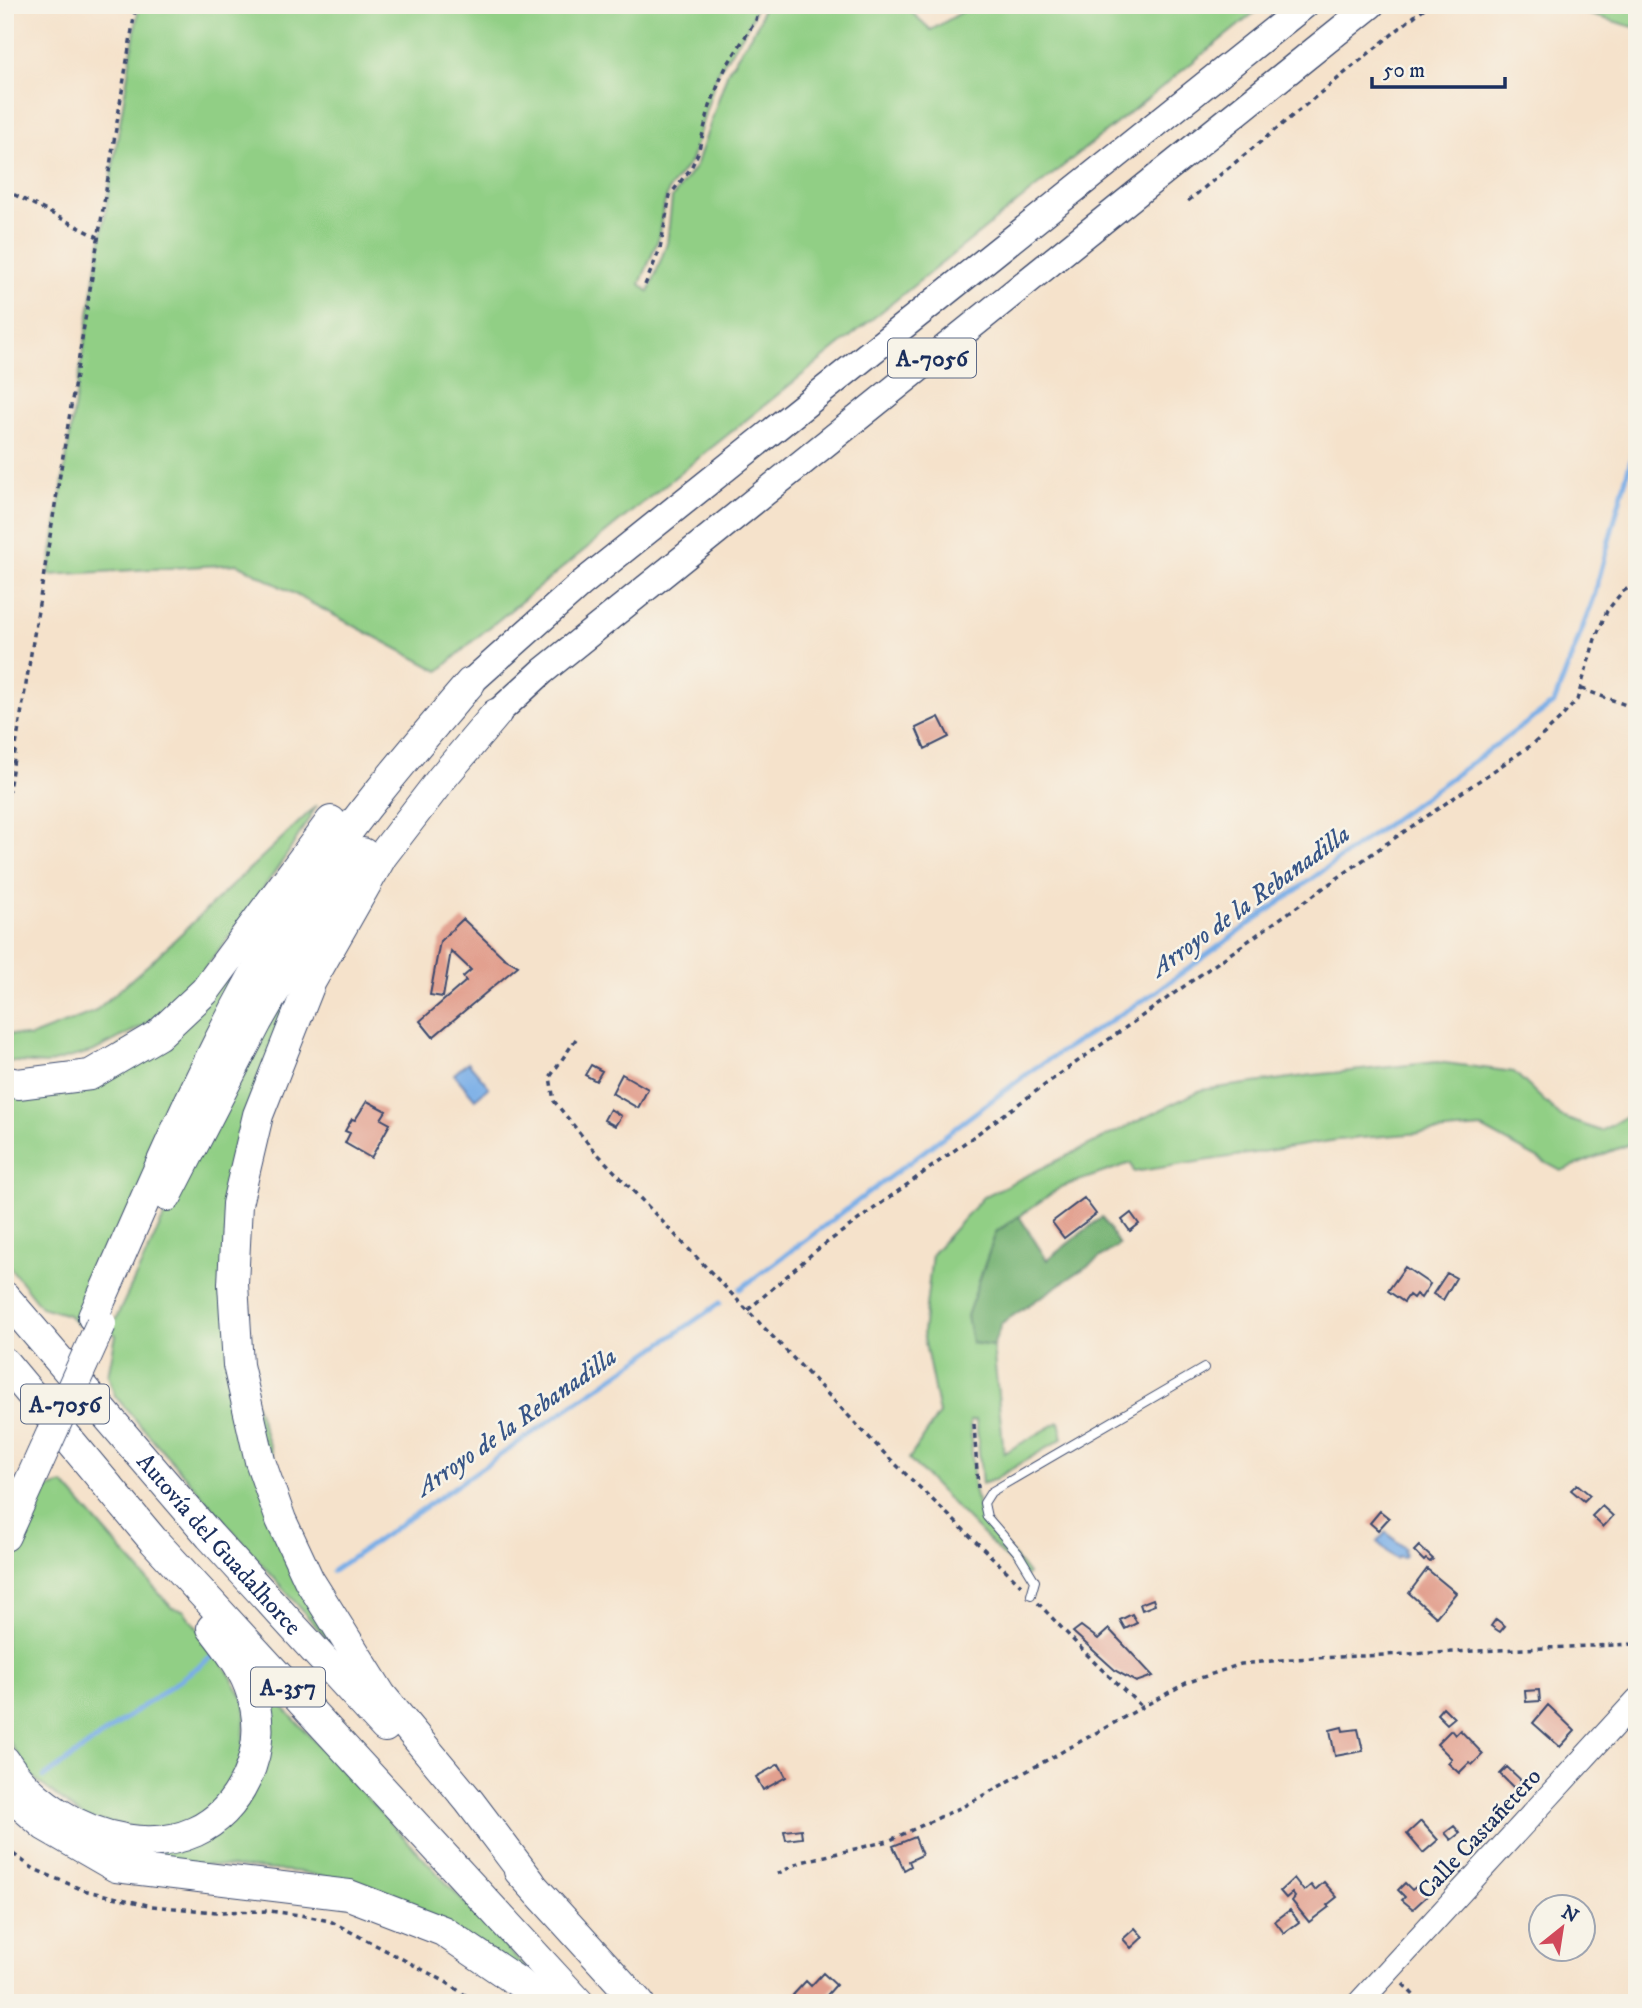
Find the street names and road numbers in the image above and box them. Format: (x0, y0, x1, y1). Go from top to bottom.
road number: A-7056 (888, 338, 976, 378)
road number: A-7056 (21, 1385, 109, 1424)
street label: Autovía del Guadalhorce (130, 1447, 308, 1642)
road number: A-357 (251, 1668, 325, 1706)
street label: Calle Castañetero (1411, 1762, 1548, 1905)

